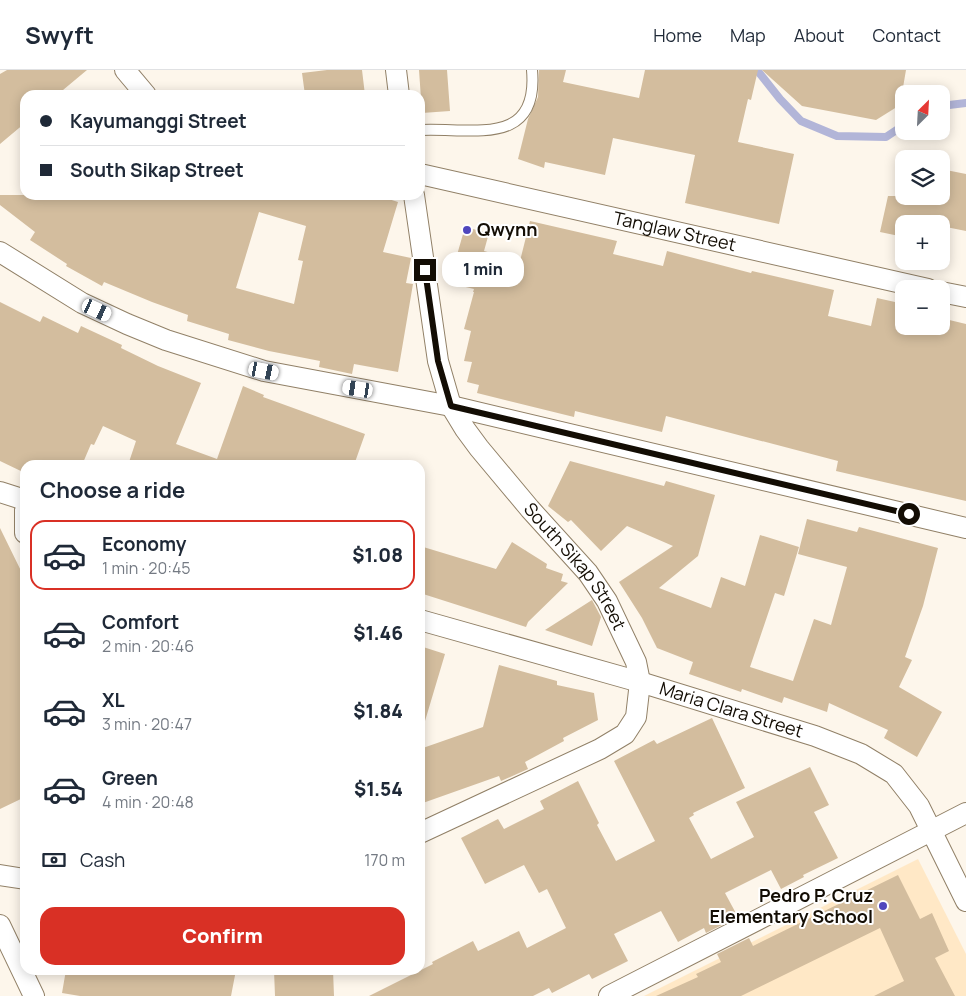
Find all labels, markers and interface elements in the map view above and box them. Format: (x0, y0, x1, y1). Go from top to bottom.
text: Swyft (25, 18, 94, 51)
text: Home (653, 23, 702, 47)
text: Map (730, 23, 766, 47)
text: About (794, 23, 844, 47)
text: Contact (872, 23, 941, 47)
north arrow (895, 85, 950, 140)
map controls (895, 85, 950, 335)
text: Kayumanggi Street (70, 108, 247, 134)
button: layers (895, 150, 950, 205)
text: South Sikap Street (70, 157, 244, 183)
street label: Tanglaw Street (611, 205, 738, 256)
button: + (895, 215, 950, 270)
place label: Qwynn (477, 217, 537, 241)
marker: Qwynn (461, 224, 473, 236)
callout: 1 min (442, 252, 525, 288)
text: 1 min (463, 258, 503, 280)
route end (414, 259, 436, 281)
button: − (895, 280, 950, 335)
car (80, 297, 113, 323)
car (247, 361, 280, 381)
car (342, 379, 373, 399)
text: Choose a ride (40, 475, 185, 505)
street label: South Sikap Street (519, 497, 632, 634)
route start (898, 503, 920, 525)
text: Economy (102, 531, 186, 557)
icon: car (42, 533, 87, 578)
text: $1.08 (352, 542, 403, 568)
text: 1 min · 20:45 (102, 557, 191, 579)
text: Comfort (102, 609, 179, 635)
icon: car (42, 611, 87, 656)
text: $1.46 (353, 620, 403, 646)
text: 2 min · 20:46 (102, 635, 194, 657)
street label: Maria Clara Street (657, 676, 806, 743)
text: XL (102, 687, 125, 713)
icon: car (42, 689, 87, 734)
text: $1.84 (353, 698, 403, 724)
text: 3 min · 20:47 (102, 713, 192, 735)
text: Green (102, 765, 158, 791)
icon: car (42, 767, 87, 812)
text: $1.54 (354, 776, 403, 802)
text: 4 min · 20:48 (102, 791, 194, 813)
icon: cash (40, 846, 68, 874)
text: Cash (80, 847, 125, 873)
text: 170 m (364, 849, 405, 871)
place label: Pedro P. Cruz Elementary School (710, 883, 873, 928)
marker: Pedro P. Cruz Elementary School (877, 900, 889, 912)
button: Confirm (40, 907, 405, 965)

